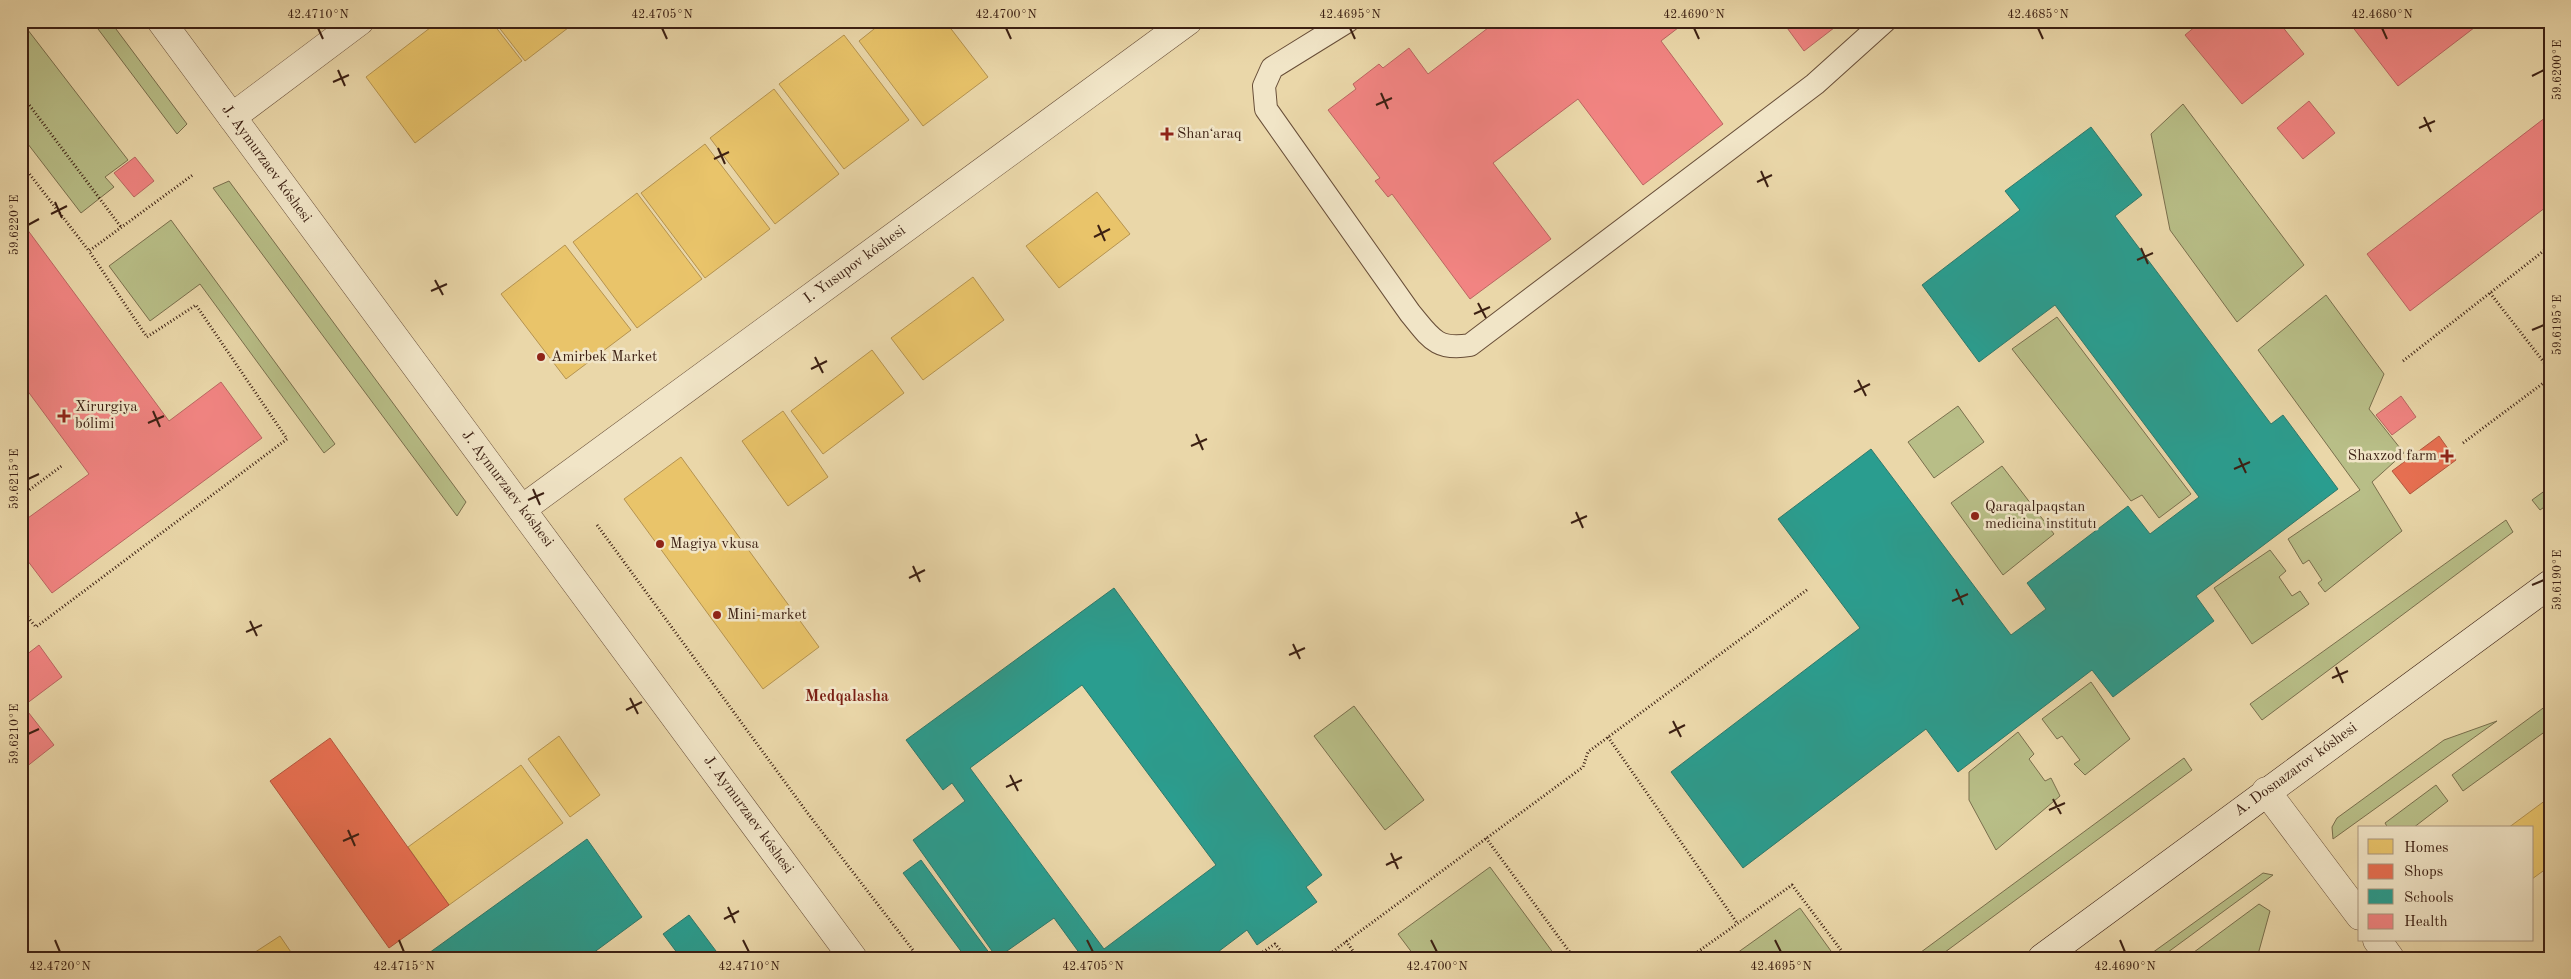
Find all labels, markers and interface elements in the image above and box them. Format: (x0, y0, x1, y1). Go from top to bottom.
text: 42.4705°N (631, 8, 693, 21)
text: 42.4695°N (1319, 8, 1381, 21)
text: 42.4685°N (2007, 8, 2069, 21)
text: 42.4710°N (287, 9, 349, 21)
text: 42.4700°N (975, 9, 1037, 21)
text: 42.4690°N (1663, 9, 1725, 21)
text: 42.4680°N (2351, 9, 2413, 21)
text: 59.6200°E (2551, 40, 2564, 100)
street label: J. Aymurzaev kóshesi (218, 102, 314, 226)
place label: Shanʻaraq (1177, 127, 1242, 142)
marker: Shanʻaraq (1161, 128, 1173, 140)
text: 59.6220°E (8, 195, 21, 255)
street label: I. Yusupov kóshesi (801, 223, 909, 307)
text: 59.6195°E (2551, 295, 2564, 355)
place label: Amirbek Market (551, 350, 657, 365)
marker: Amirbek Market (535, 351, 547, 363)
place label: Xirurgiya bólimi (75, 400, 138, 432)
marker: Xirurgiya bólimi (57, 409, 71, 423)
street label: J. Aymurzaev kóshesi (458, 428, 556, 550)
text: 59.6215°E (8, 449, 21, 509)
place label: Shaxzod farm (2348, 449, 2437, 464)
marker: Shaxzod farm (2441, 450, 2453, 462)
place label: Qaraqalpaqstan medicina institutı (1985, 500, 2097, 532)
marker: Qaraqalpaqstan medicina institutı (1969, 510, 1981, 522)
place label: Magiya vkusa (670, 537, 759, 552)
marker: Magiya vkusa (654, 538, 666, 550)
text: 59.6190°E (2551, 550, 2564, 610)
place label: Mini-market (727, 608, 807, 623)
marker: Mini-market (711, 609, 723, 621)
district label: Medqalasha (805, 689, 889, 705)
text: 59.6210°E (8, 704, 21, 764)
street label: A. Dosnazarov kóshesi (2232, 721, 2360, 819)
street label: J. Aymurzaev kóshesi (700, 753, 796, 877)
legend (2358, 826, 2534, 942)
text: Homes (2404, 841, 2449, 856)
text: Shops (2404, 865, 2443, 880)
text: Schools (2404, 891, 2453, 906)
text: Health (2404, 915, 2448, 930)
text: 42.4715°N (373, 960, 435, 973)
text: 42.4705°N (1062, 960, 1124, 973)
text: 42.4695°N (1750, 960, 1812, 973)
text: 42.4720°N (29, 961, 91, 973)
text: 42.4710°N (718, 961, 780, 973)
text: 42.4700°N (1406, 961, 1468, 973)
text: 42.4690°N (2094, 961, 2156, 973)

